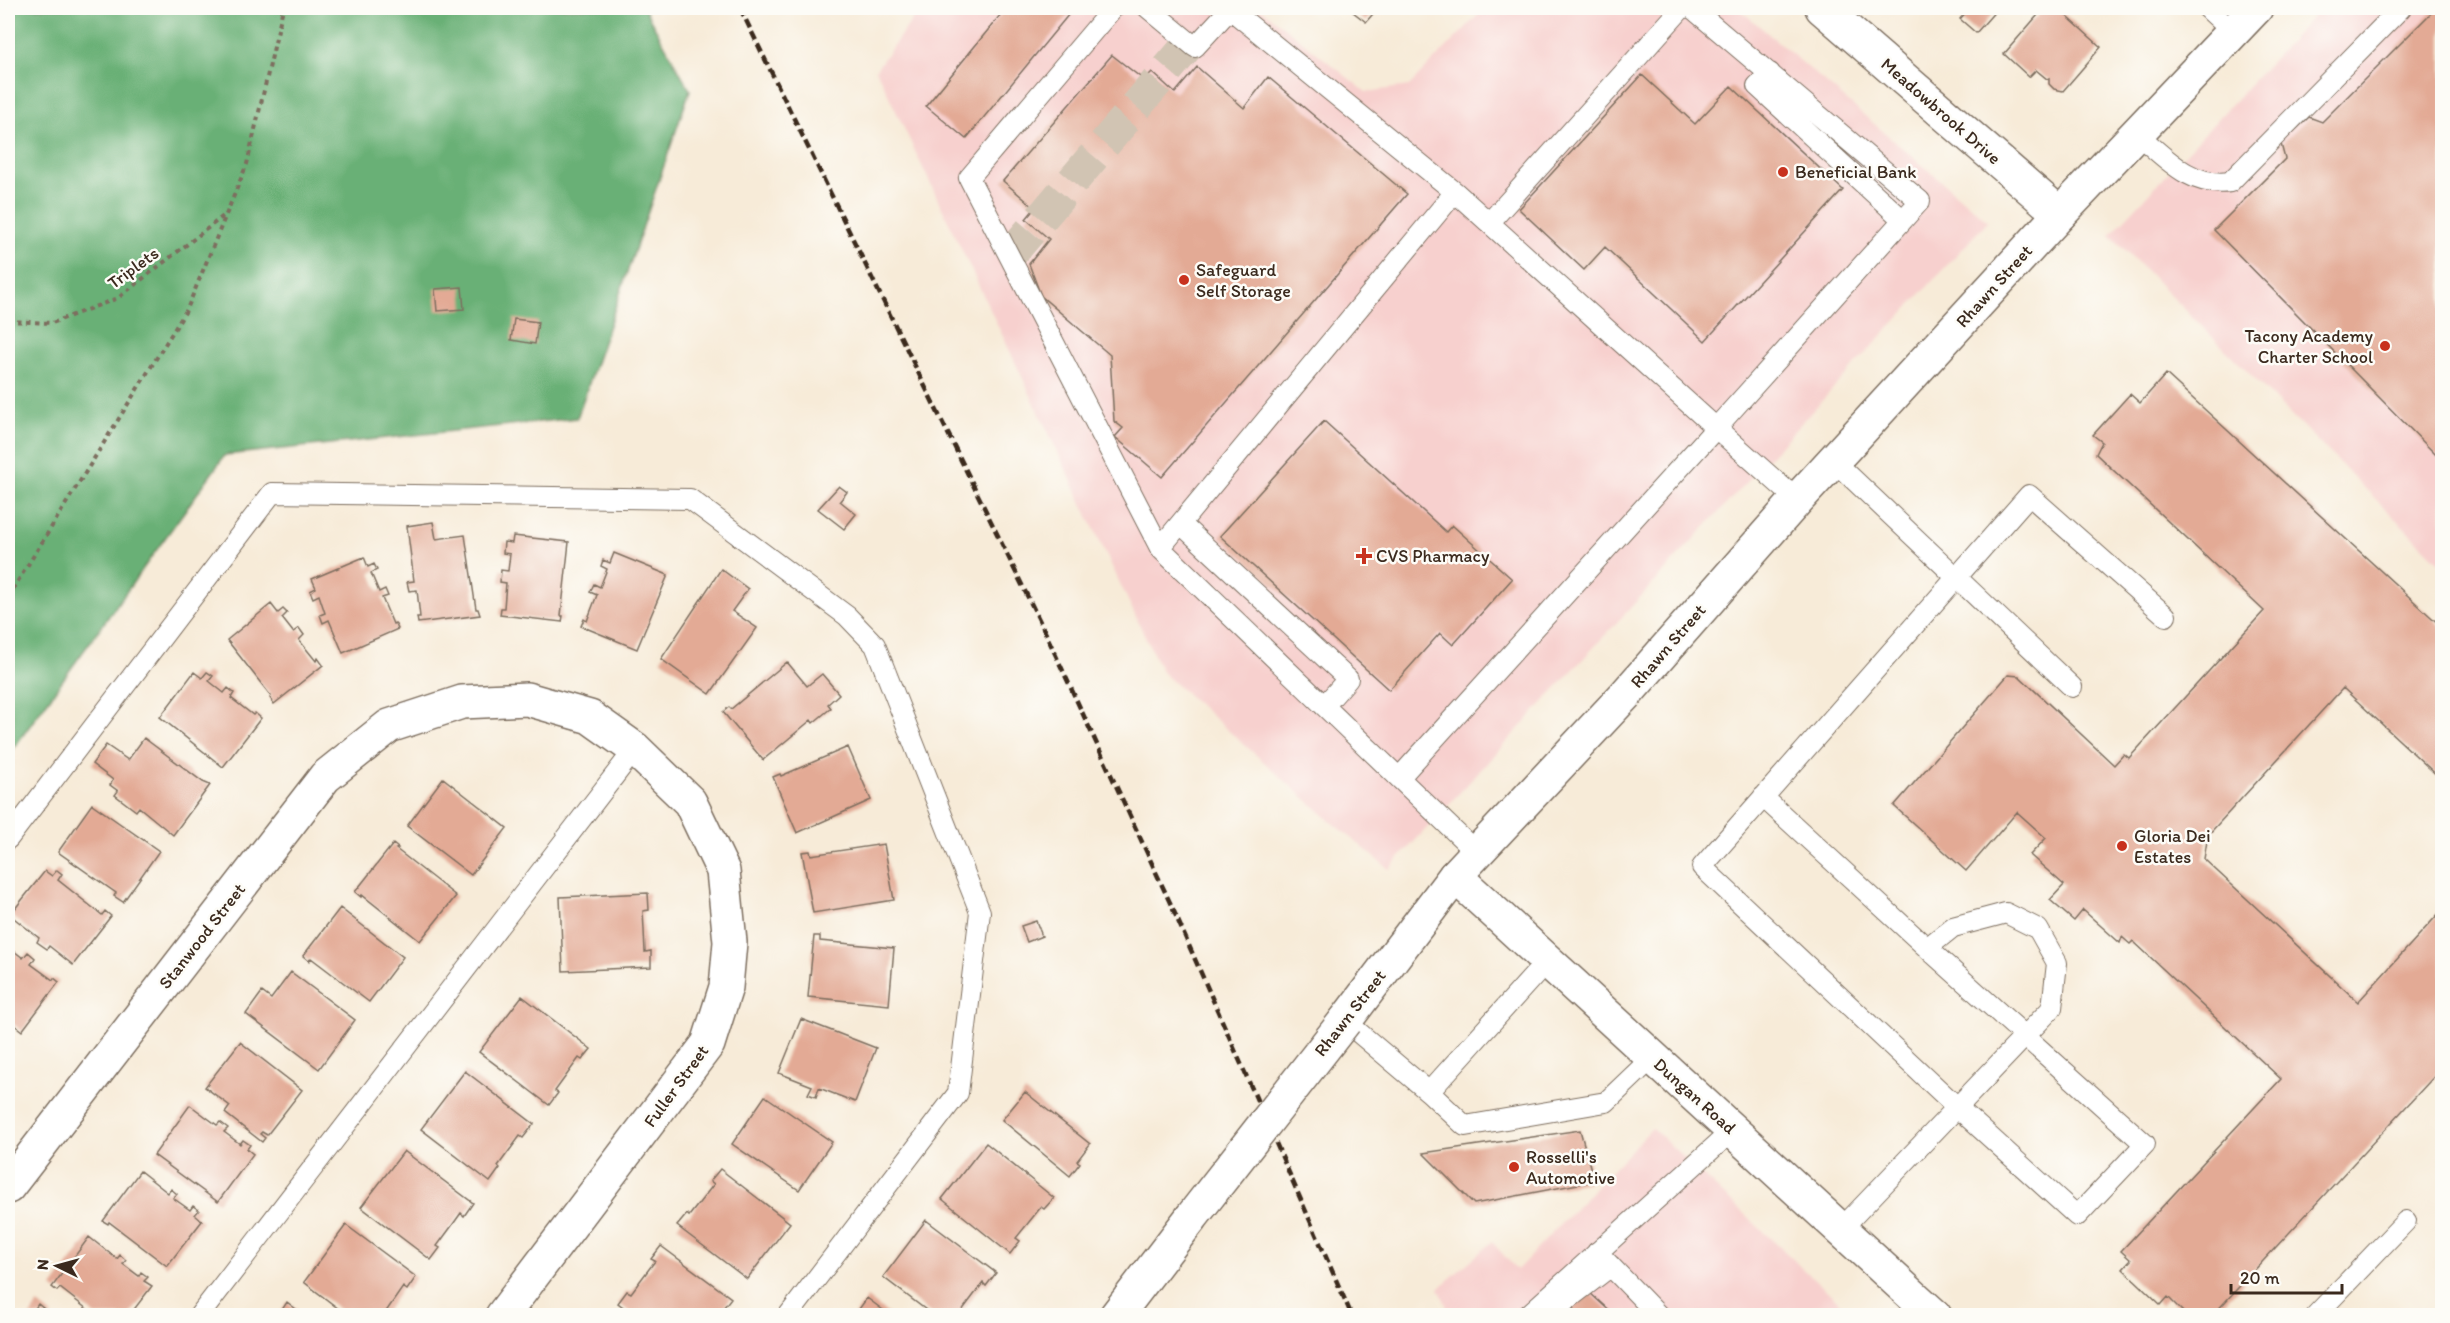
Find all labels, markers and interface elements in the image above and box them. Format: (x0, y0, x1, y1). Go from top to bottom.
street label: Meadowbrook Drive (1877, 53, 2005, 169)
place label: Beneficial Bank (1795, 161, 1916, 183)
marker: Beneficial Bank (1776, 165, 1790, 179)
street label: Rhawn Street (1951, 240, 2037, 332)
street label: Triplets (103, 242, 163, 294)
place label: Safeguard Self Storage (1196, 259, 1291, 302)
marker: Safeguard Self Storage (1177, 273, 1191, 287)
place label: Tacony Academy Charter School (2244, 325, 2374, 368)
marker: Tacony Academy Charter School (2378, 339, 2392, 353)
place label: CVS Pharmacy (1376, 545, 1490, 567)
marker: CVS Pharmacy (1357, 549, 1371, 563)
street label: Rhawn Street (1626, 599, 1711, 692)
place label: Gloria Dei Estates (2134, 825, 2211, 868)
marker: Gloria Dei Estates (2115, 839, 2129, 853)
street label: Stanwood Street (154, 879, 250, 993)
street label: Rhawn Street (1309, 965, 1391, 1061)
street label: Fuller Street (639, 1040, 713, 1132)
street label: Dungan Road (1649, 1053, 1741, 1139)
place label: Rosselli's Automotive (1526, 1146, 1615, 1189)
marker: Rosselli's Automotive (1507, 1160, 1521, 1174)
north arrow (27, 1236, 87, 1296)
scale bar (2231, 1257, 2342, 1295)
text: N (33, 1259, 52, 1271)
text: 20 m (2240, 1267, 2280, 1289)

